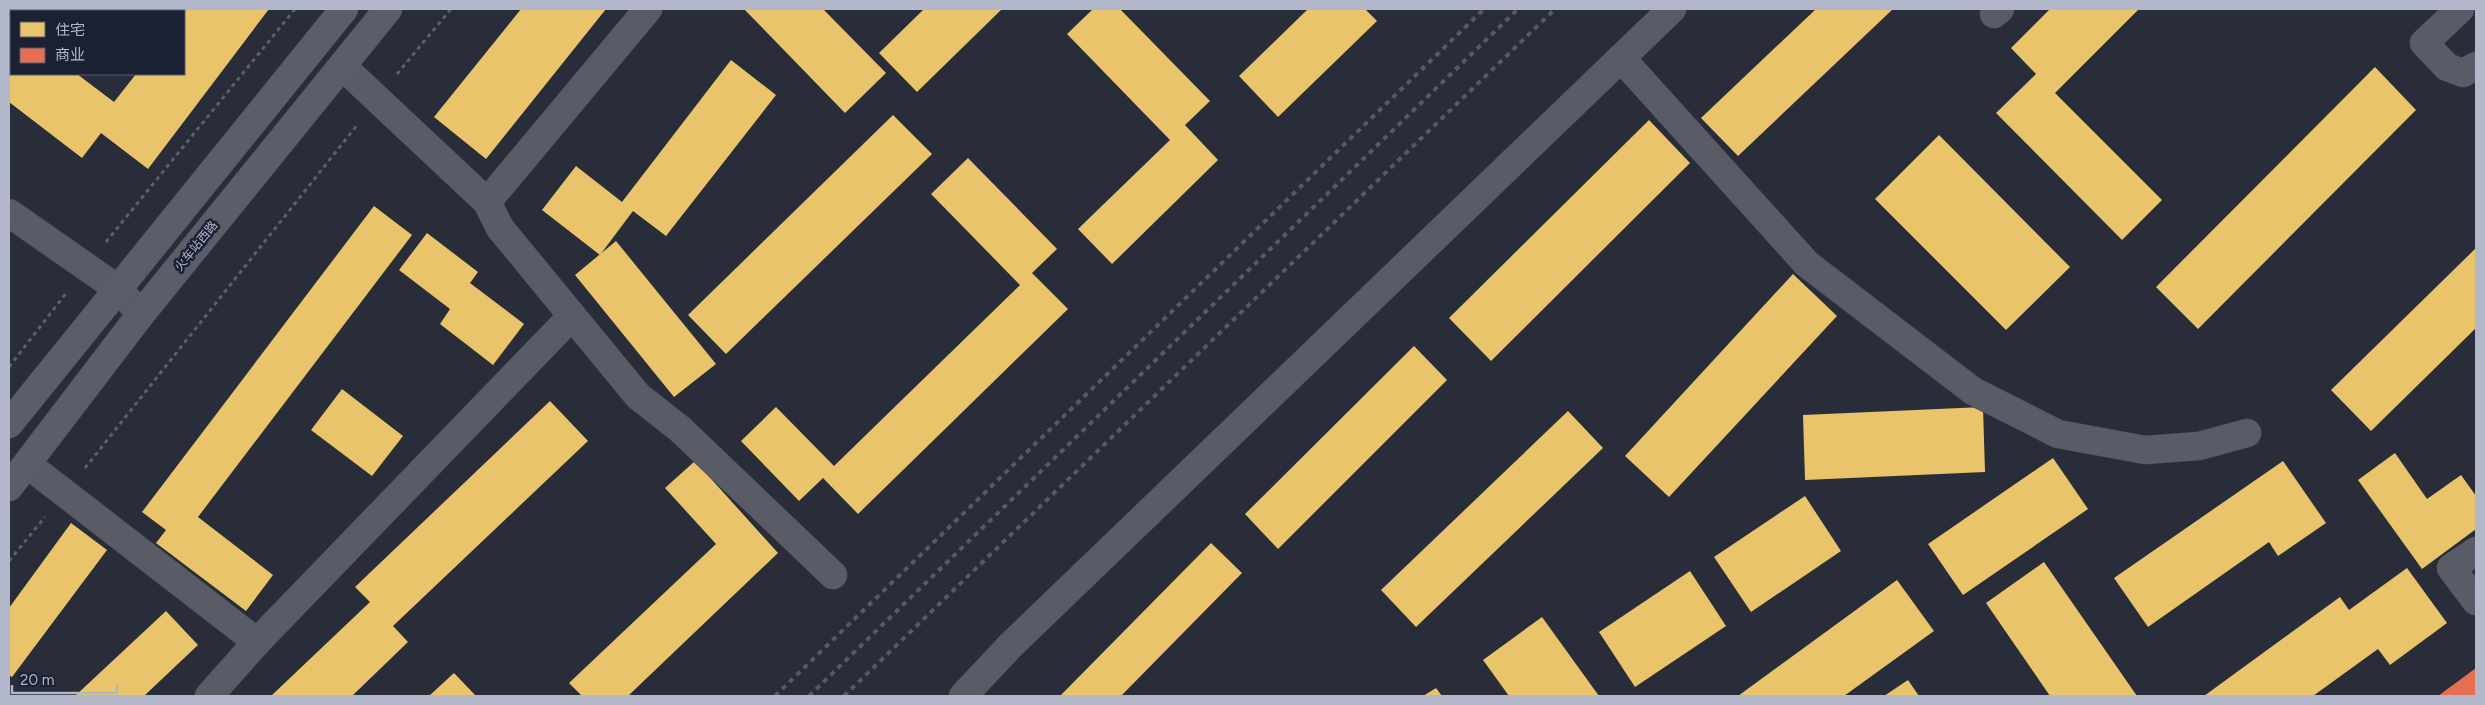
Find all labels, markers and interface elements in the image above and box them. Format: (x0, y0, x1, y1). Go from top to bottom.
legend (10, 10, 185, 75)
text: 住宅 (55, 21, 85, 39)
text: 商业 (55, 46, 85, 64)
street label: 火车站西路 (172, 218, 220, 274)
scale bar (12, 662, 118, 694)
text: 20 m (20, 671, 54, 689)

